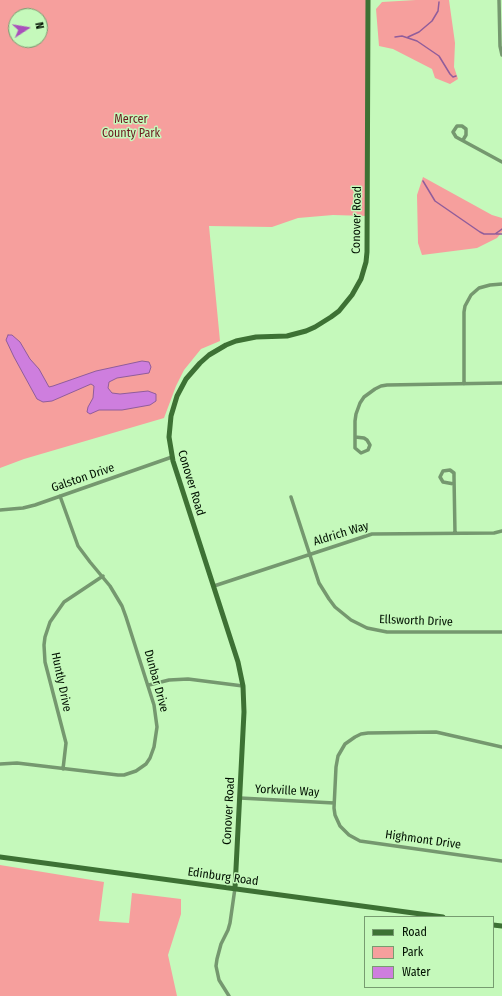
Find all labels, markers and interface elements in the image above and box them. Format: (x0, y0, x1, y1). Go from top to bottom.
north arrow (8, 8, 48, 48)
text: N (32, 21, 46, 30)
park label: Mercer County Park (102, 113, 160, 141)
street label: Conover Road (349, 186, 365, 254)
street label: Conover Road (174, 448, 208, 518)
street label: Galston Drive (50, 461, 116, 495)
street label: Aldrich Way (312, 519, 370, 549)
street label: Ellsworth Drive (379, 613, 453, 629)
street label: Dunbar Drive (141, 648, 171, 714)
street label: Huntly Drive (48, 651, 74, 713)
street label: Conover Road (220, 777, 238, 845)
street label: Yorkville Way (254, 782, 320, 800)
street label: Highmont Drive (384, 828, 462, 852)
street label: Edinburg Road (187, 865, 259, 889)
legend (364, 916, 494, 988)
text: Road (402, 925, 427, 939)
text: Park (402, 945, 423, 959)
text: Water (402, 965, 430, 979)

